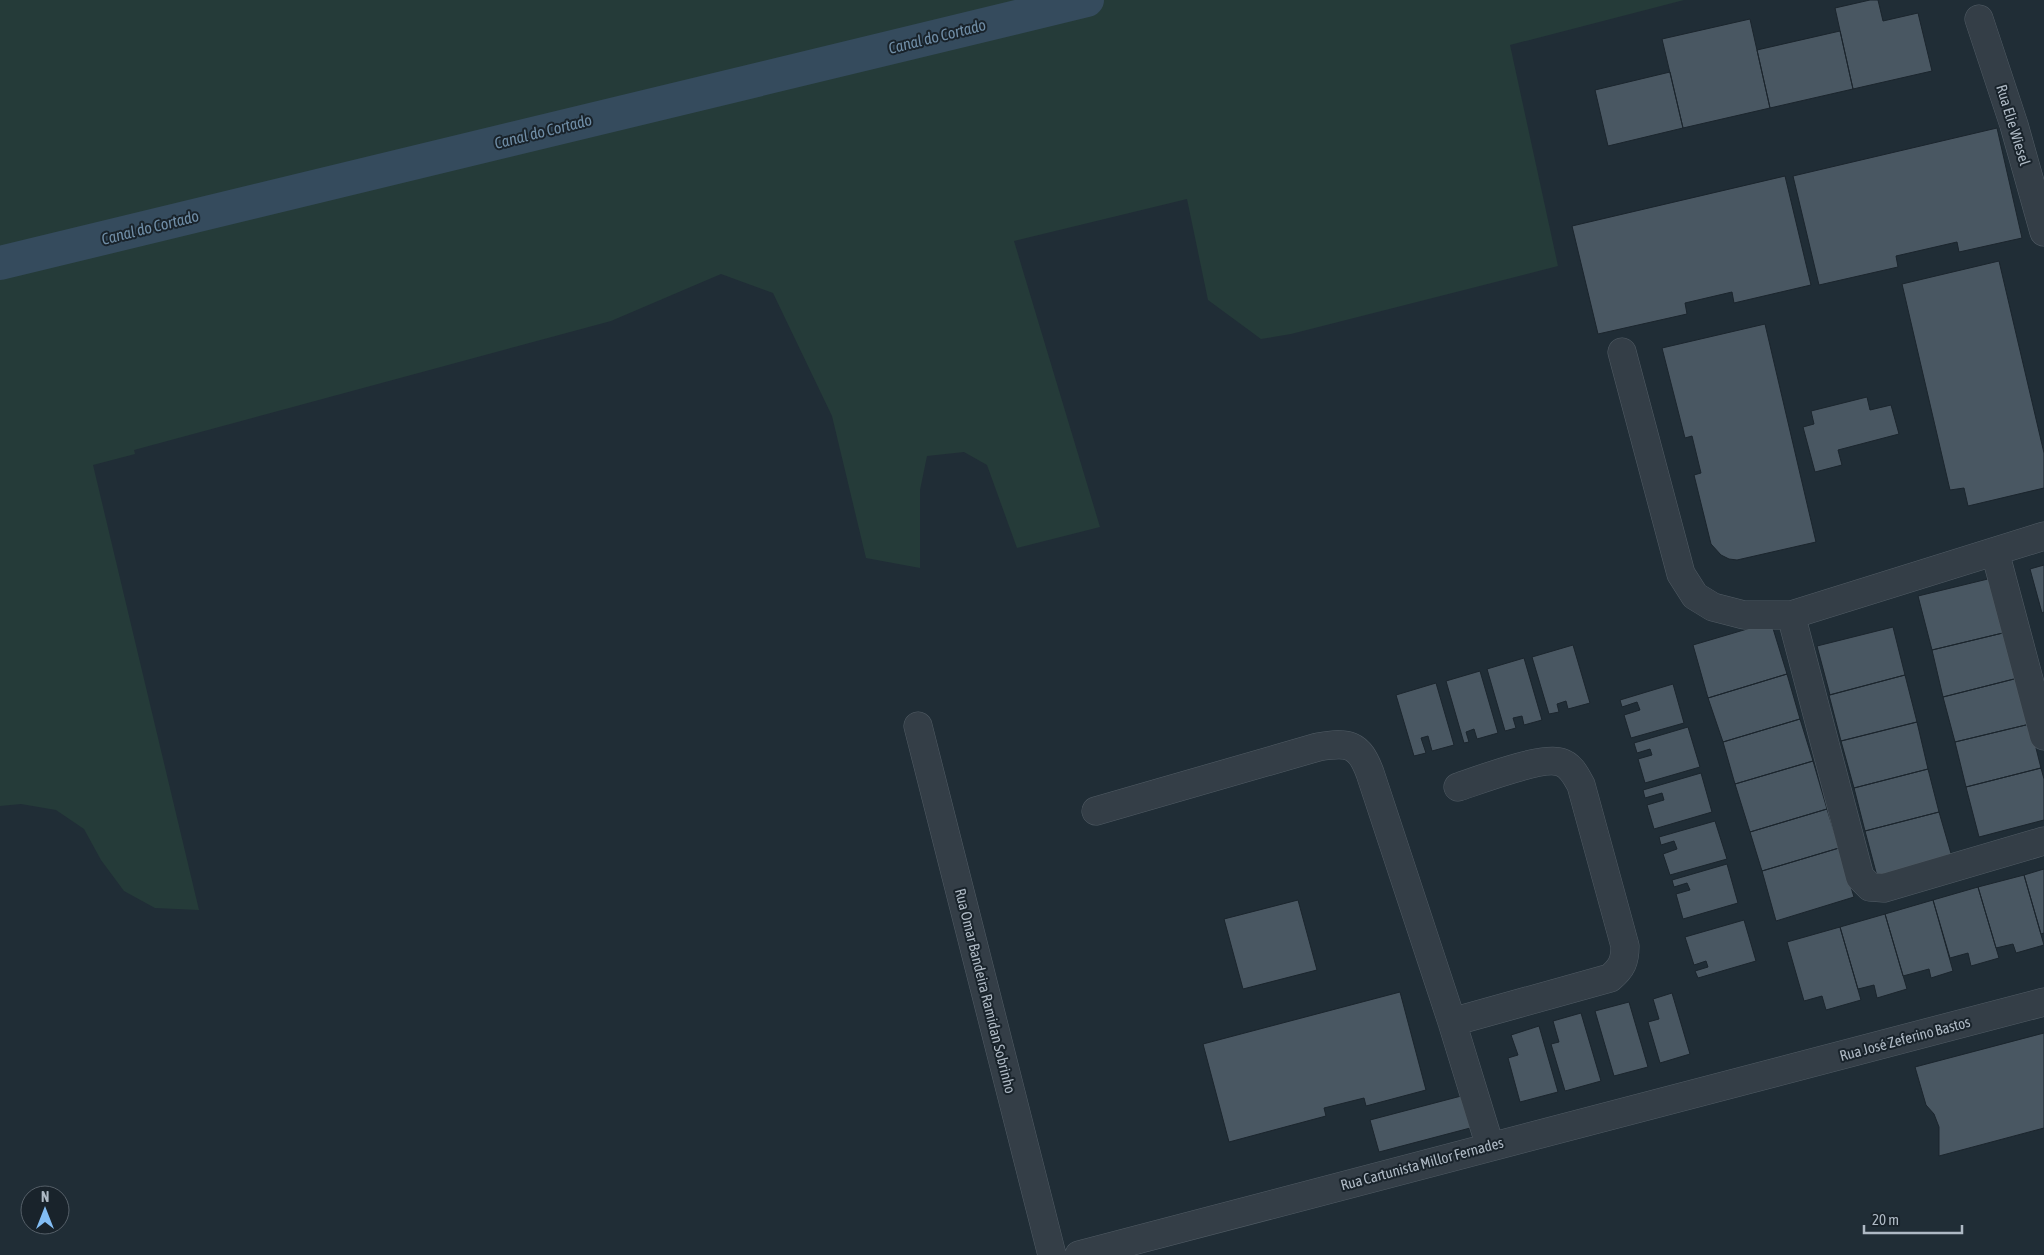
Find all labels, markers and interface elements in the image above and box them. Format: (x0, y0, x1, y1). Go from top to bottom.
water label: Canal do Cortado (886, 15, 988, 57)
street label: Rua Elie Wiesel (1993, 82, 2034, 167)
water label: Canal do Cortado (492, 110, 594, 152)
water label: Canal do Cortado (99, 206, 201, 248)
street label: Rua Omar Bandeira Ramidan Sobrinho (952, 887, 1019, 1095)
street label: Rua José Zeferino Bastos (1838, 1013, 1972, 1064)
street label: Rua Cartunista Millor Fernades (1339, 1134, 1505, 1193)
north arrow (20, 1185, 70, 1235)
text: N (41, 1189, 49, 1205)
scale bar (1864, 1202, 1962, 1234)
text: 20 m (1872, 1211, 1899, 1228)

